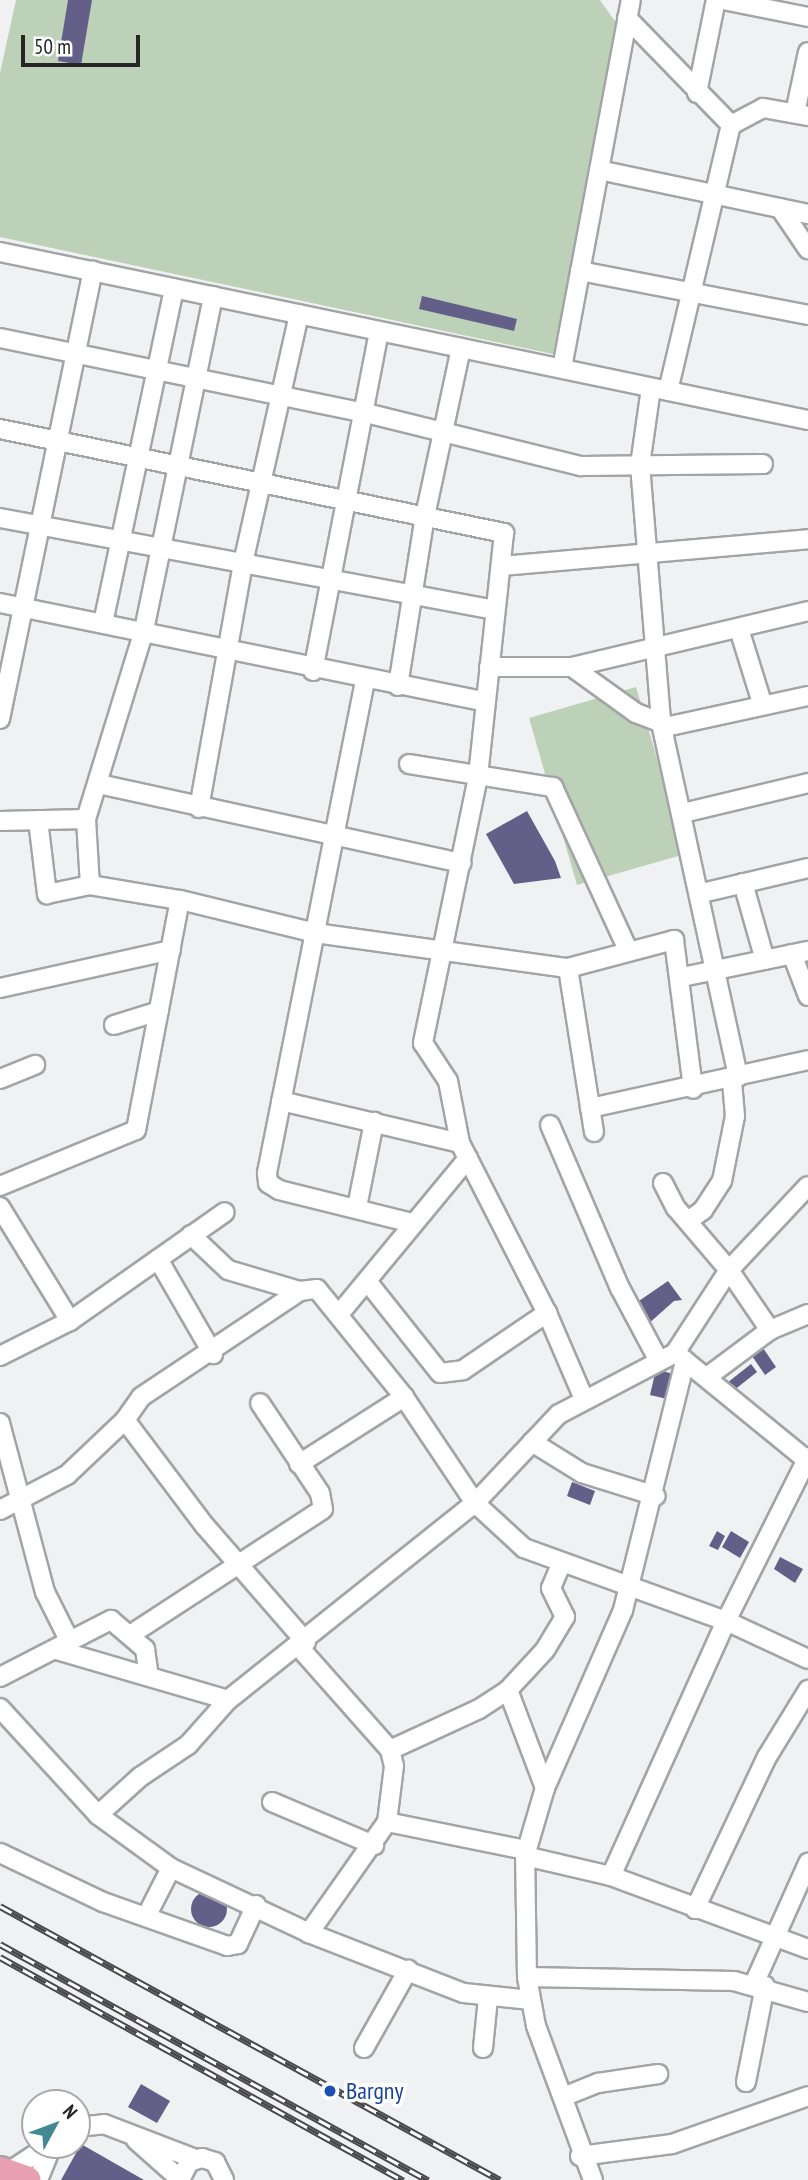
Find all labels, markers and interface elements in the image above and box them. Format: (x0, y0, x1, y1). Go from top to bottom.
scale bar (24, 21, 144, 65)
text: 50 m (34, 33, 71, 60)
place label: Bargny (346, 2077, 403, 2105)
marker: Bargny (320, 2081, 340, 2101)
north arrow (21, 2089, 91, 2159)
text: N (58, 2100, 83, 2123)

